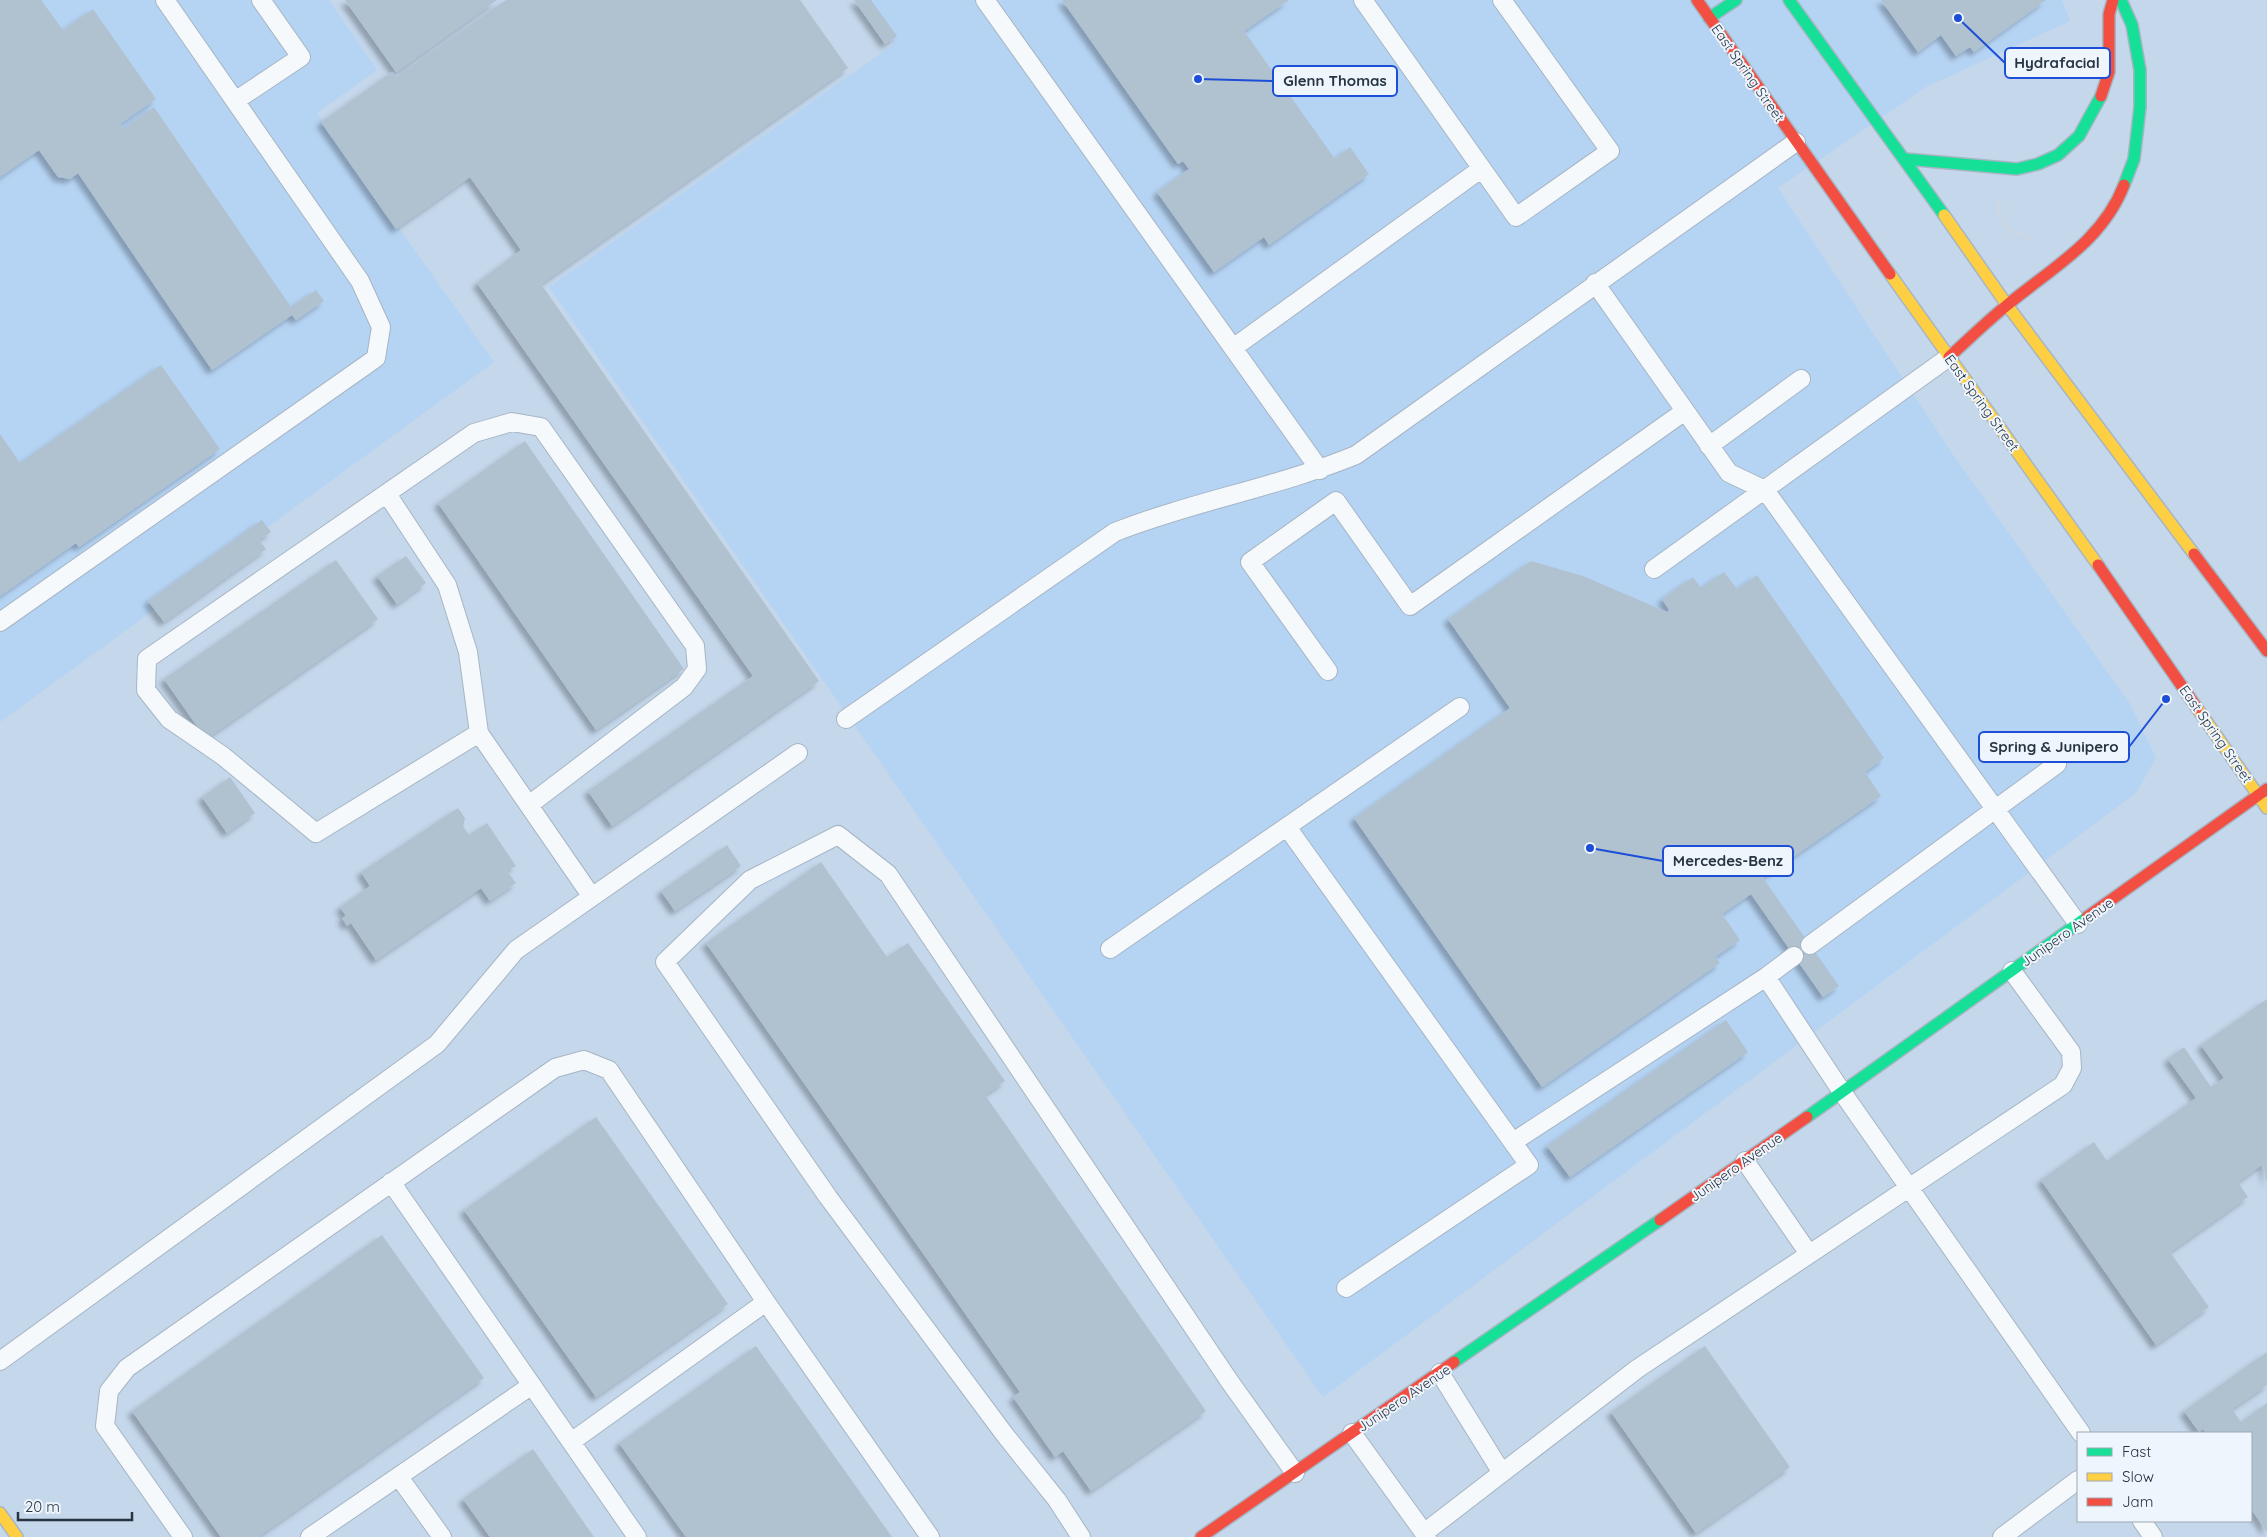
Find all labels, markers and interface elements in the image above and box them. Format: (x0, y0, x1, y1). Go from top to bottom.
street label: East Spring Street (1708, 21, 1789, 126)
callout: Hydrafacial (2005, 48, 2110, 78)
text: Hydrafacial (2014, 53, 2100, 72)
callout: Glenn Thomas (1273, 66, 1397, 96)
text: Glenn Thomas (1283, 71, 1387, 90)
street label: East Spring Street (1941, 351, 2023, 455)
street label: East Spring Street (2176, 682, 2257, 787)
callout: Spring & Junipero (1979, 732, 2129, 762)
text: Spring & Junipero (1989, 737, 2119, 756)
callout: Mercedes-Benz (1663, 846, 1793, 876)
text: Mercedes-Benz (1673, 851, 1783, 870)
street label: Junipero Avenue (2017, 893, 2117, 971)
street label: Junipero Avenue (1686, 1128, 1786, 1206)
street label: Junipero Avenue (1354, 1360, 1454, 1436)
legend (2077, 1432, 2252, 1522)
text: Fast (2122, 1442, 2151, 1461)
text: Slow (2122, 1467, 2154, 1486)
scale bar (18, 1490, 131, 1522)
text: Jam (2122, 1492, 2153, 1511)
text: 20 m (25, 1497, 60, 1516)

